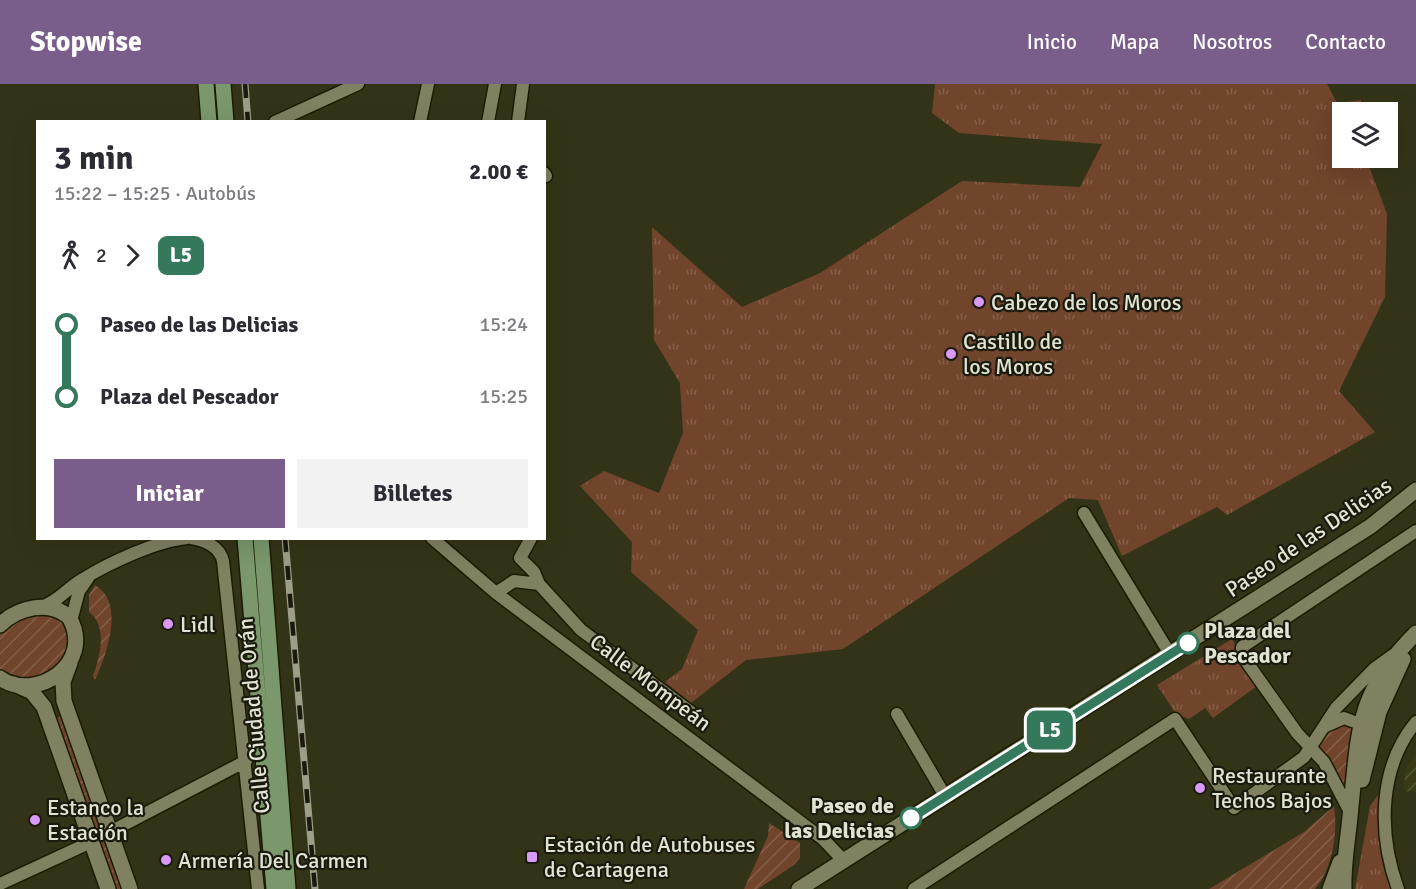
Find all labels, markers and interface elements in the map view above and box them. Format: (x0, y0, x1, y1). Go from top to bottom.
text: Stopwise (30, 25, 142, 59)
text: Inicio (1027, 29, 1077, 55)
text: Mapa (1110, 29, 1159, 55)
text: Nosotros (1192, 29, 1272, 55)
text: Contacto (1305, 29, 1386, 55)
map controls (1332, 102, 1398, 168)
button: layers (1332, 102, 1398, 168)
text: 3 min (54, 138, 134, 179)
text: 2.00 € (469, 158, 528, 185)
text: 15:22 – 15:25 · Autobús (54, 181, 256, 206)
icon: walk (54, 239, 87, 272)
icon: forward (116, 239, 149, 272)
text: L5 (170, 242, 192, 268)
text: 2 (96, 243, 107, 268)
place label: Cabezo de los Moros (991, 289, 1181, 316)
marker: Cabezo de los Moros (972, 295, 986, 309)
text: Paseo de las Delicias (100, 311, 298, 338)
text: 15:24 (479, 312, 528, 337)
place label: Castillo de los Moros (963, 328, 1062, 380)
marker: Castillo de los Moros (944, 347, 958, 361)
text: Plaza del Pescador (100, 383, 279, 410)
text: 15:25 (479, 384, 528, 409)
button: Iniciar (54, 459, 285, 528)
button: Billetes (297, 459, 528, 528)
street label: Paseo de las Delicias (1220, 472, 1396, 603)
place label: Lidl (180, 611, 215, 638)
marker: Lidl (161, 617, 175, 631)
street label: Calle Ciudad de Orán (232, 617, 275, 815)
place label: Plaza del Pescador (1204, 617, 1291, 669)
street label: Calle Mompeán (585, 628, 717, 737)
marker: Plaza del Pescador (1177, 632, 1199, 654)
line badge: L5 (1023, 710, 1077, 750)
text: L5 (1039, 717, 1061, 743)
place label: Restaurante Techos Bajos (1212, 762, 1332, 814)
marker: Restaurante Techos Bajos (1193, 781, 1207, 795)
place label: Paseo de las Delicias (784, 792, 894, 844)
place label: Estanco la Estación (47, 794, 144, 846)
marker: Paseo de las Delicias (900, 807, 922, 829)
marker: Estanco la Estación (28, 813, 42, 827)
place label: Estación de Autobuses de Cartagena (544, 831, 755, 883)
place label: Armería Del Carmen (178, 847, 368, 874)
marker: Estación de Autobuses de Cartagena (525, 850, 539, 864)
marker: Armería Del Carmen (159, 853, 173, 867)

